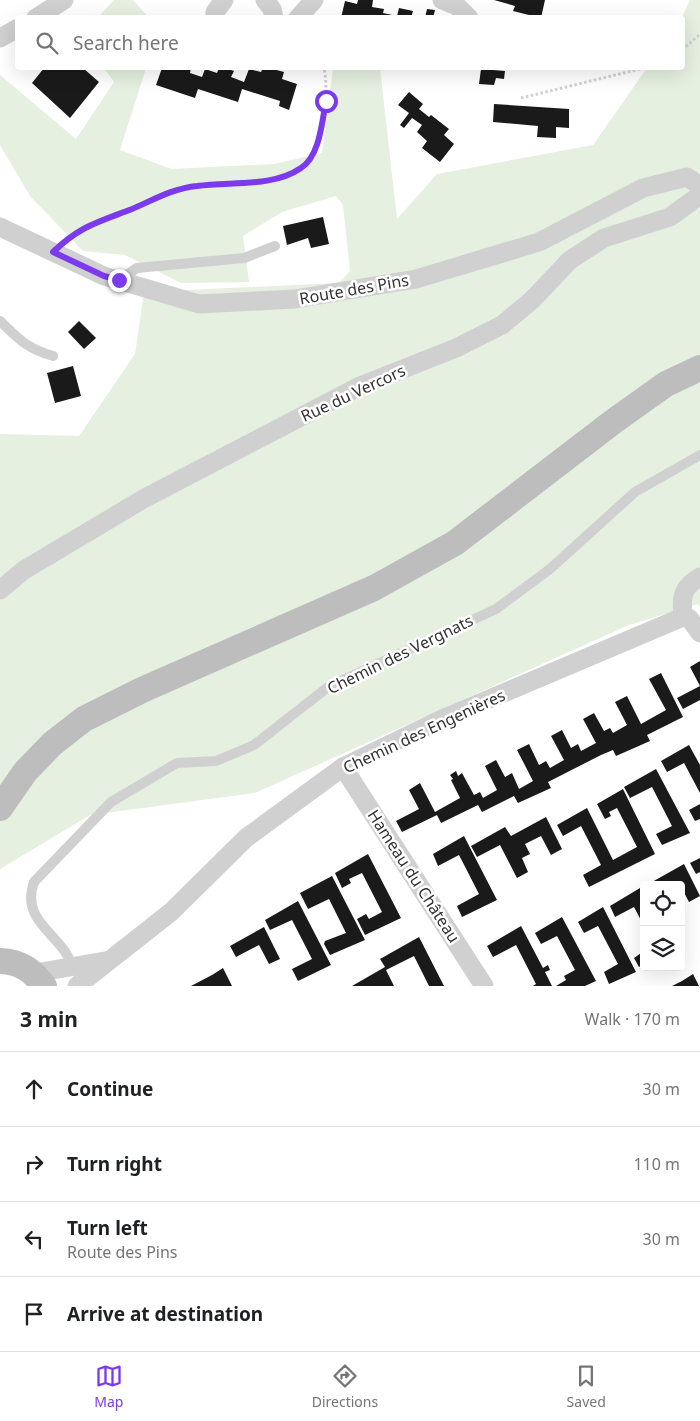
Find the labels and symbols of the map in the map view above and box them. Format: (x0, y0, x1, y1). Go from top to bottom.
route start (315, 90, 338, 113)
route end (108, 269, 131, 292)
street label: Route des Pins (298, 269, 410, 309)
street label: Rue du Vercors (297, 359, 409, 427)
street label: Chemin des Vergnats (323, 609, 477, 699)
street label: Chemin des Engenières (339, 684, 509, 778)
street label: Hameau du Château (363, 805, 465, 947)

